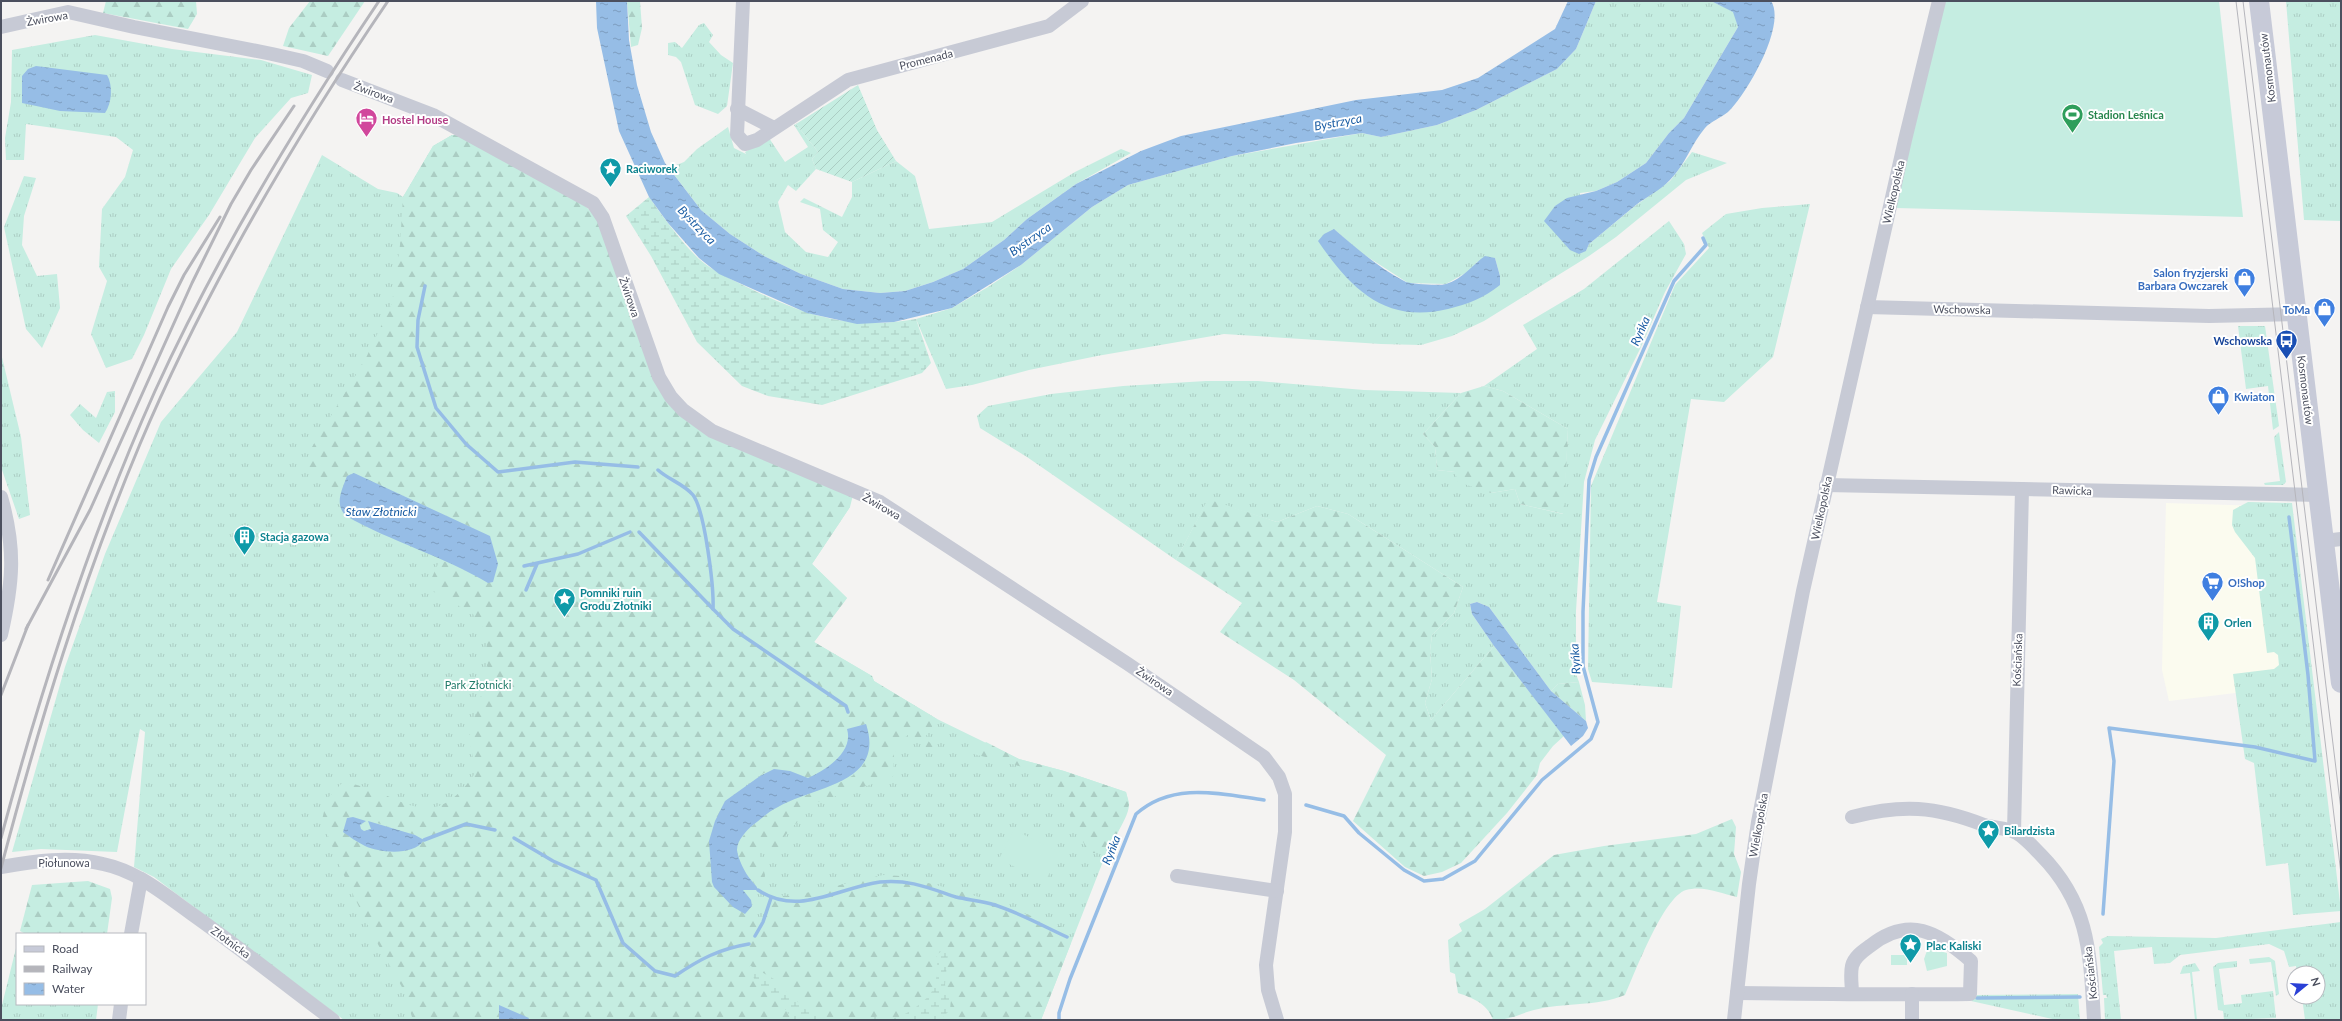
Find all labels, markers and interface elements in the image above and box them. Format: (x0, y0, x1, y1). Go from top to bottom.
street label: Żwirowa (25, 8, 69, 28)
street label: Kosmonautów (2256, 32, 2278, 103)
street label: Promenada (898, 46, 954, 72)
street label: Żwirowa (352, 79, 396, 105)
sports icon: Stadion Leśnica (2060, 101, 2086, 134)
hotel icon: Hostel House (353, 106, 379, 139)
place label: Stadion Leśnica (2088, 108, 2164, 121)
water label: Bystrzyca (1313, 110, 1363, 134)
place label: Hostel House (382, 113, 448, 126)
place icon: Raciworek (598, 155, 624, 188)
street label: Wielkopolska (1879, 159, 1907, 225)
place label: Raciworek (626, 162, 678, 175)
water label: Bystrzyca (675, 202, 719, 248)
water label: Bystrzyca (1006, 219, 1054, 259)
shop icon: Salon fryzjerski Barbara Owczarek (2231, 265, 2257, 298)
place label: Salon fryzjerski Barbara Owczarek (2138, 266, 2228, 292)
street label: Żwirowa (617, 275, 643, 319)
shop icon: ToMa (2312, 296, 2338, 329)
street label: Wschowska (1933, 302, 1991, 316)
place label: ToMa (2283, 303, 2310, 316)
water label: Ryńka (1627, 314, 1653, 348)
bus stop icon: Wschowska (2274, 327, 2300, 360)
place label: Wschowska (2213, 334, 2272, 347)
street label: Kosmonautów (2295, 355, 2317, 426)
shop icon: Kwiaton (2206, 383, 2232, 416)
place label: Kwiaton (2234, 390, 2275, 403)
street label: Wielkopolska (1808, 475, 1834, 541)
street label: Rawicka (2052, 483, 2092, 497)
street label: Żwirowa (861, 490, 903, 522)
water label: Staw Złotnicki (346, 504, 417, 519)
building icon: Stacja gazowa (231, 523, 257, 556)
place label: Stacja gazowa (260, 530, 329, 543)
supermarket icon: O!Shop (2200, 569, 2226, 602)
place label: O!Shop (2228, 576, 2265, 589)
place icon: Pomniki ruin Grodu Złotniki (551, 585, 577, 618)
place label: Pomniki ruin Grodu Złotniki (580, 586, 652, 612)
building icon: Orlen (2196, 609, 2222, 642)
place label: Orlen (2224, 616, 2252, 629)
street label: Kościańska (2010, 633, 2024, 687)
water label: Ryńka (1566, 643, 1584, 675)
street label: Żwirowa (1134, 664, 1176, 698)
park label: Park Złotnicki (445, 678, 512, 691)
street label: Wielkopolska (1746, 792, 1770, 858)
place icon: Bilardzista (1975, 817, 2001, 850)
place label: Bilardzista (2004, 824, 2055, 837)
water label: Ryńka (1098, 833, 1124, 867)
street label: Piołunowa (38, 856, 90, 869)
street label: Złotnicka (209, 923, 253, 961)
place icon: Plac Kaliski (1898, 932, 1924, 965)
legend (16, 933, 146, 1005)
place label: Plac Kaliski (1926, 939, 1981, 952)
text: Road (52, 941, 79, 956)
street label: Kościańska (2081, 946, 2099, 1000)
text: Railway (52, 961, 93, 976)
north arrow (2286, 965, 2326, 1005)
text: N (2308, 976, 2323, 988)
text: Water (52, 981, 85, 996)

